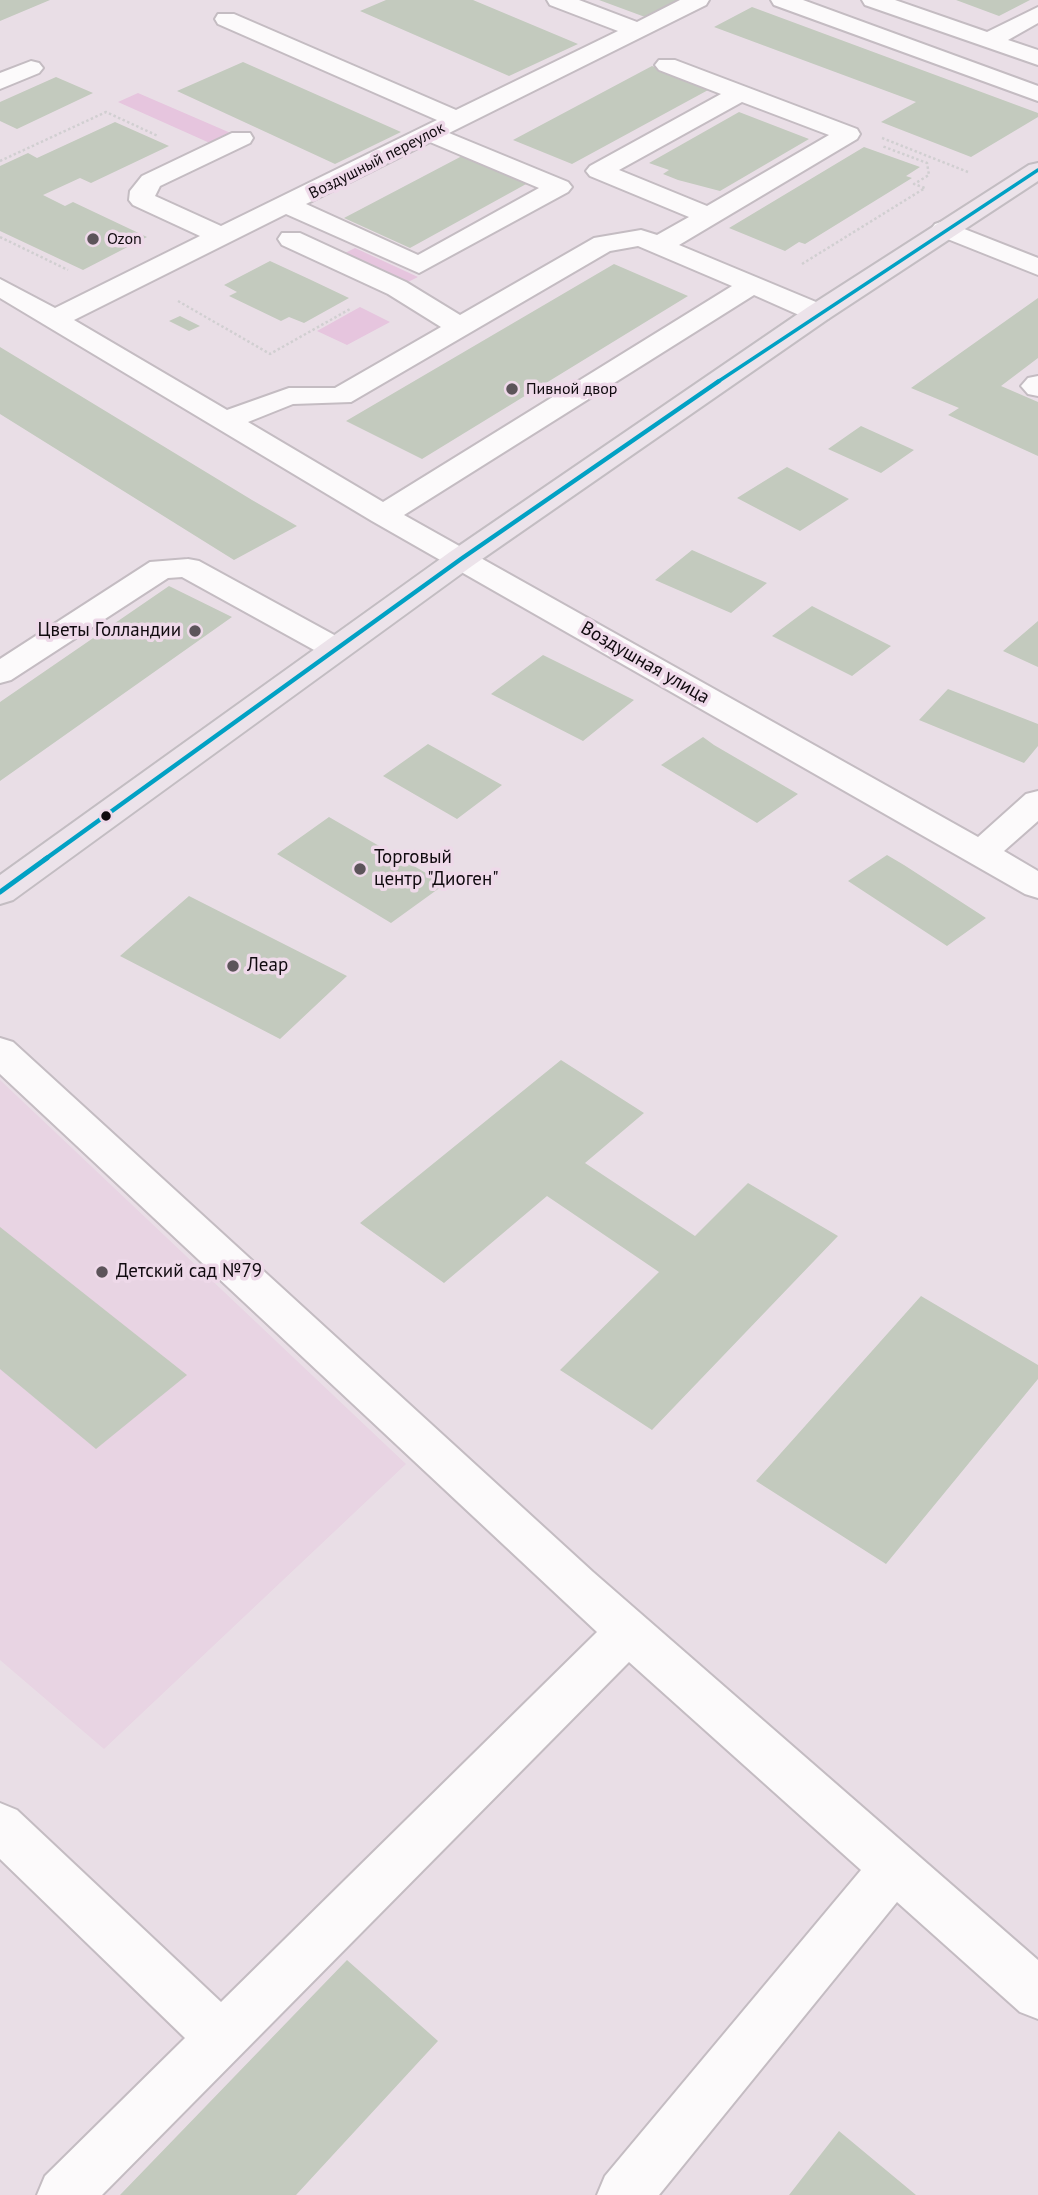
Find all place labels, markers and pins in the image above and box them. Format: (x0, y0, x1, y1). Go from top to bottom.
place label: Ozon (107, 229, 142, 249)
marker: Ozon (85, 231, 101, 247)
place label: Пивной двор (526, 379, 617, 399)
marker: Пивной двор (504, 381, 520, 397)
place label: Цветы Голландии (37, 620, 181, 642)
marker: Цветы Голландии (187, 623, 203, 639)
unlabelled marker (99, 809, 113, 823)
place label: Торговый центр "Диоген" (374, 847, 499, 891)
marker: Торговый центр "Диоген" (352, 861, 368, 877)
place label: Леар (247, 955, 288, 977)
marker: Леар (225, 958, 241, 974)
place label: Детский сад №79 (116, 1261, 262, 1283)
marker: Детский сад №79 (94, 1264, 110, 1280)

